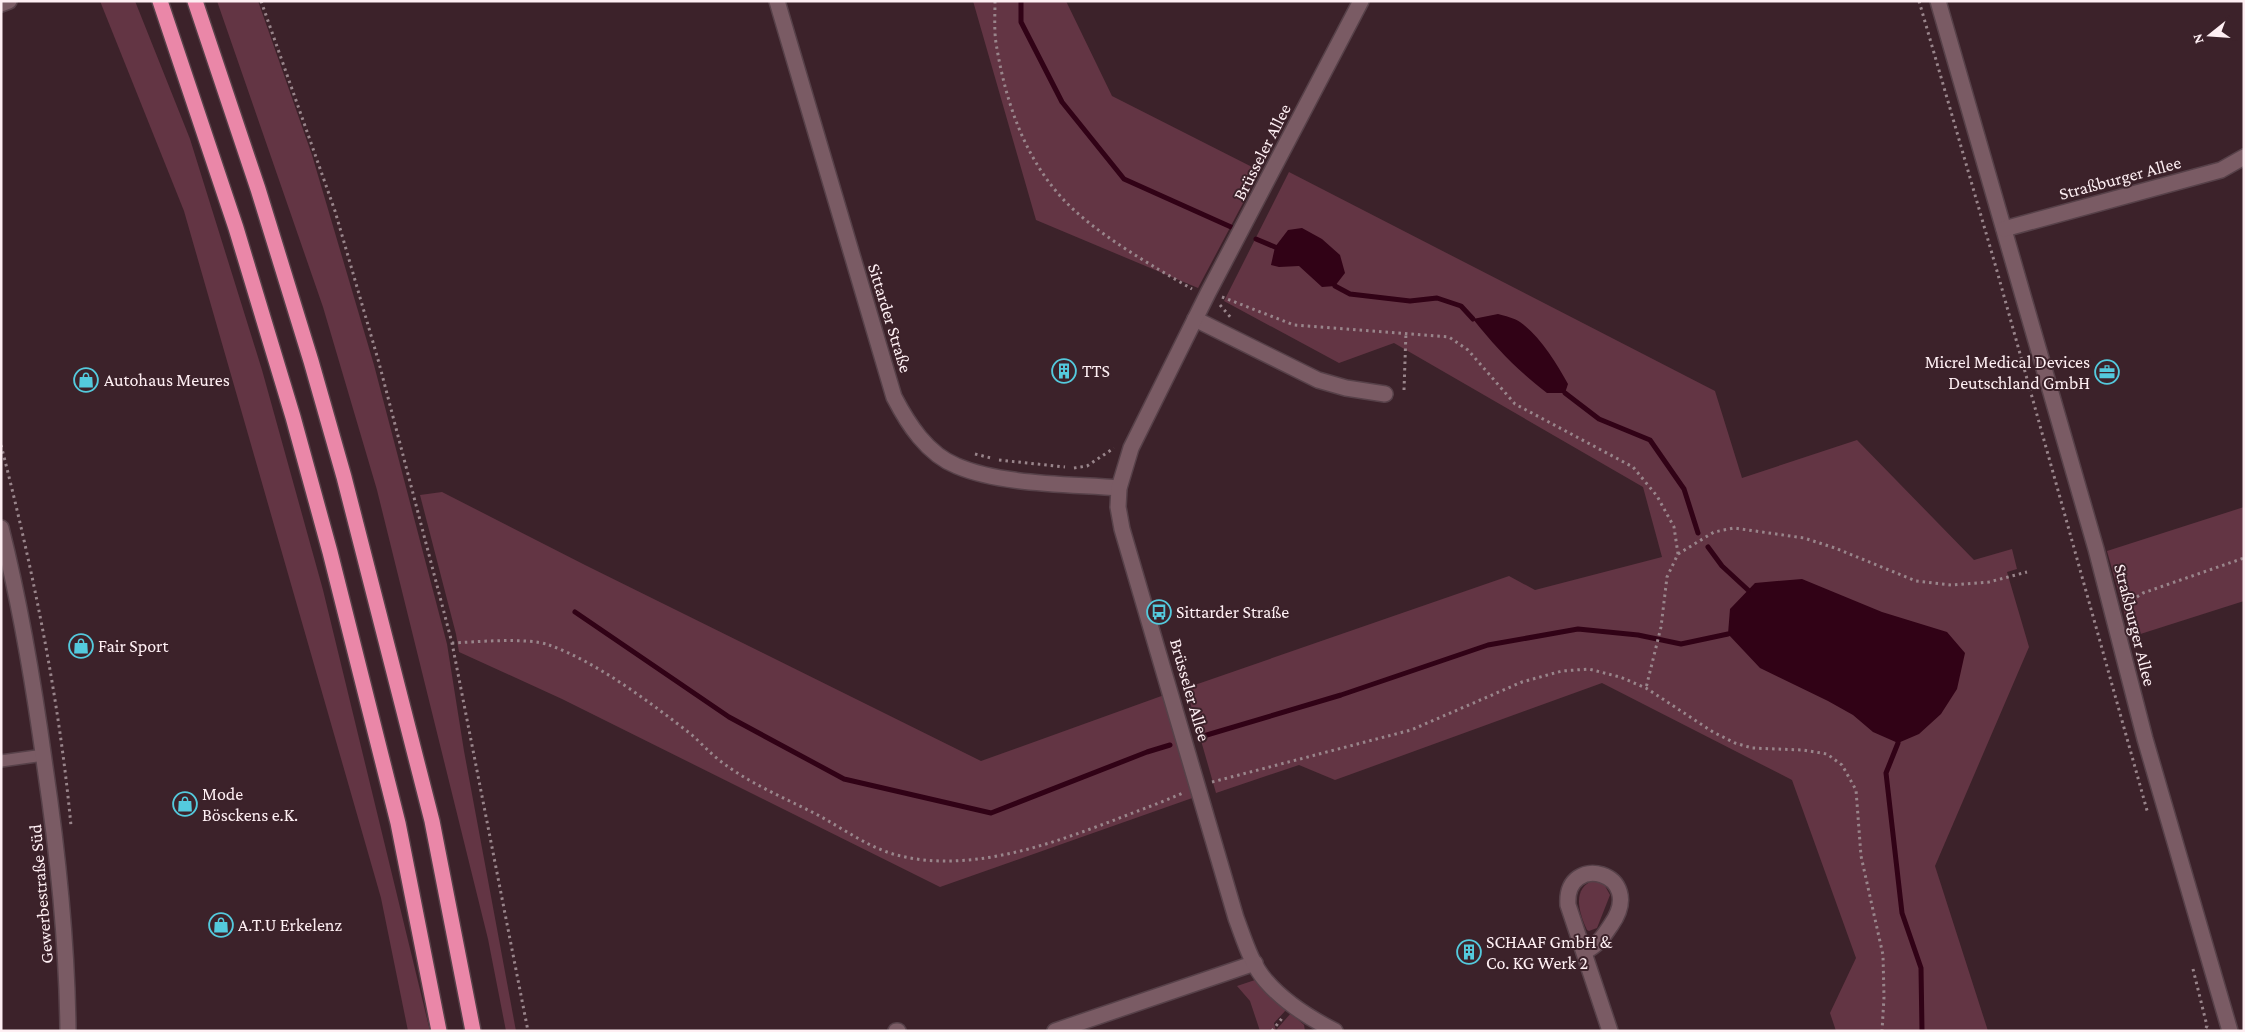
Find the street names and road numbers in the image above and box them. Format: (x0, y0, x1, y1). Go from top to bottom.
street label: Brüsseler Allee (1229, 100, 1295, 204)
street label: Straßburger Allee (2057, 152, 2183, 204)
street label: Sittarder Straße (864, 261, 916, 375)
street label: Straßburger Allee (2110, 562, 2160, 688)
street label: Brüsseler Allee (1166, 636, 1214, 744)
street label: Gewerbestraße Süd (25, 823, 57, 965)

